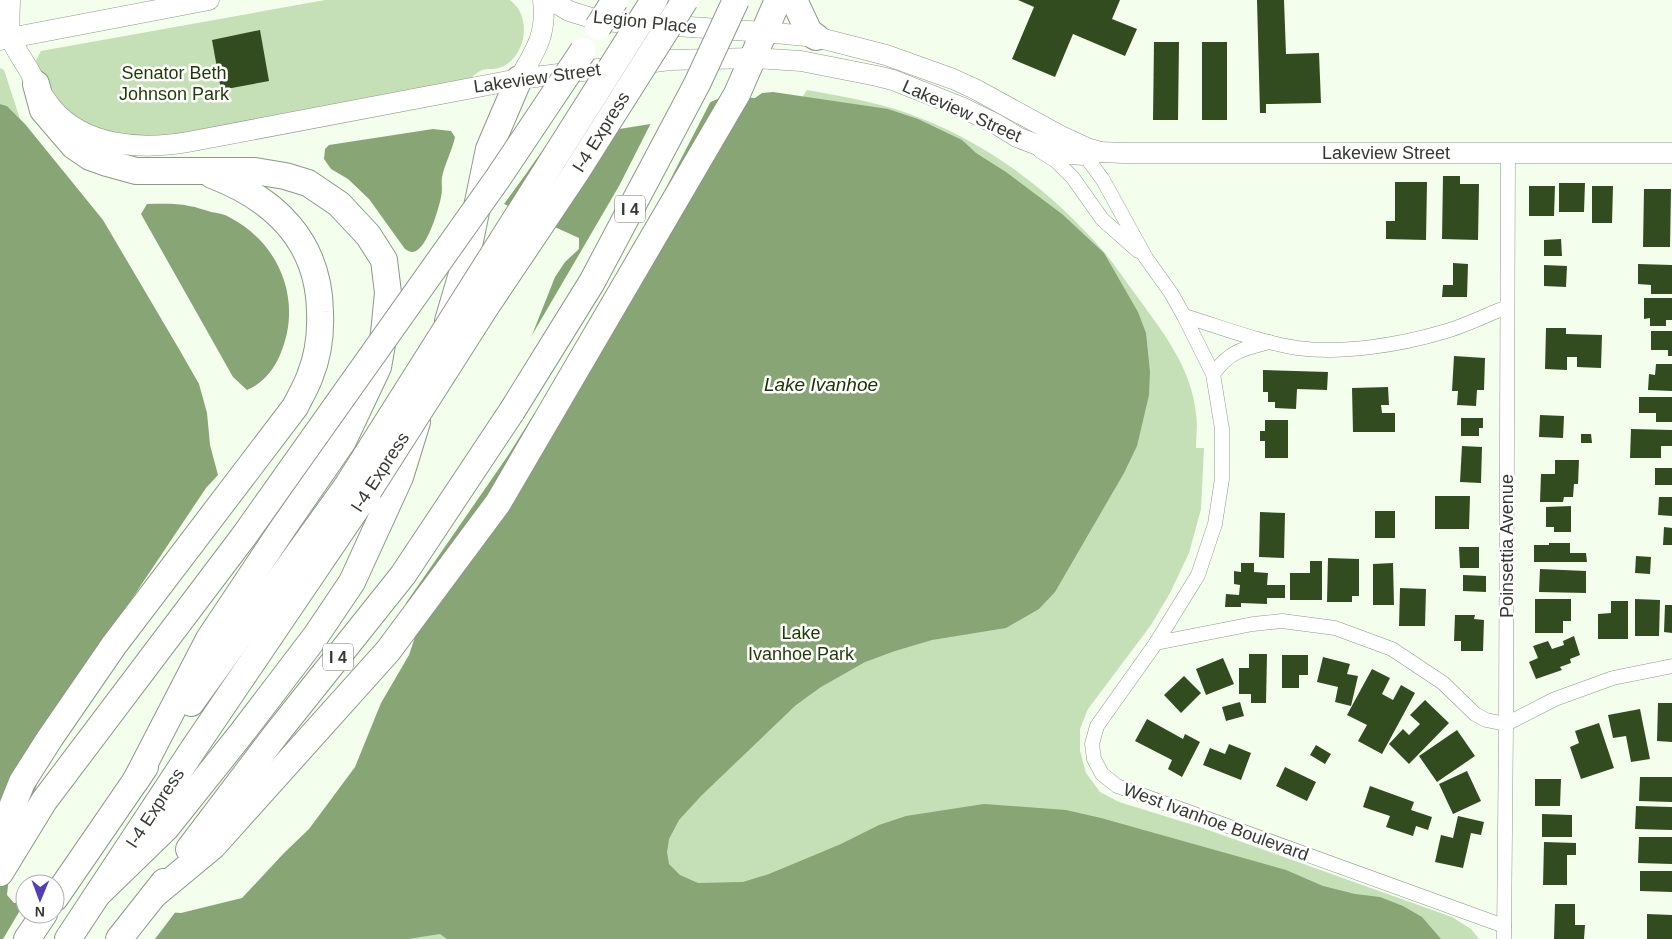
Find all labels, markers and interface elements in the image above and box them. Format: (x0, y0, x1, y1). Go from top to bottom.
street label: Legion Place (592, 7, 698, 37)
street label: Lakeview Street (472, 59, 602, 97)
park label: Senator Beth Johnson Park (119, 63, 230, 104)
street label: Lakeview Street (899, 76, 1025, 146)
street label: I-4 Express (568, 88, 634, 176)
street label: Lakeview Street (1322, 143, 1450, 163)
road number: I 4 (615, 195, 645, 222)
water label: Lake Ivanhoe (764, 374, 878, 395)
street label: I-4 Express (347, 428, 413, 516)
street label: Poinsettia Avenue (1497, 474, 1517, 618)
park label: Lake Ivanhoe Park (748, 623, 855, 664)
road number: I 4 (323, 644, 353, 670)
street label: I-4 Express (122, 764, 188, 852)
street label: West Ivanhoe Boulevard (1121, 779, 1311, 865)
north arrow (15, 874, 65, 924)
text: N (35, 904, 45, 920)

